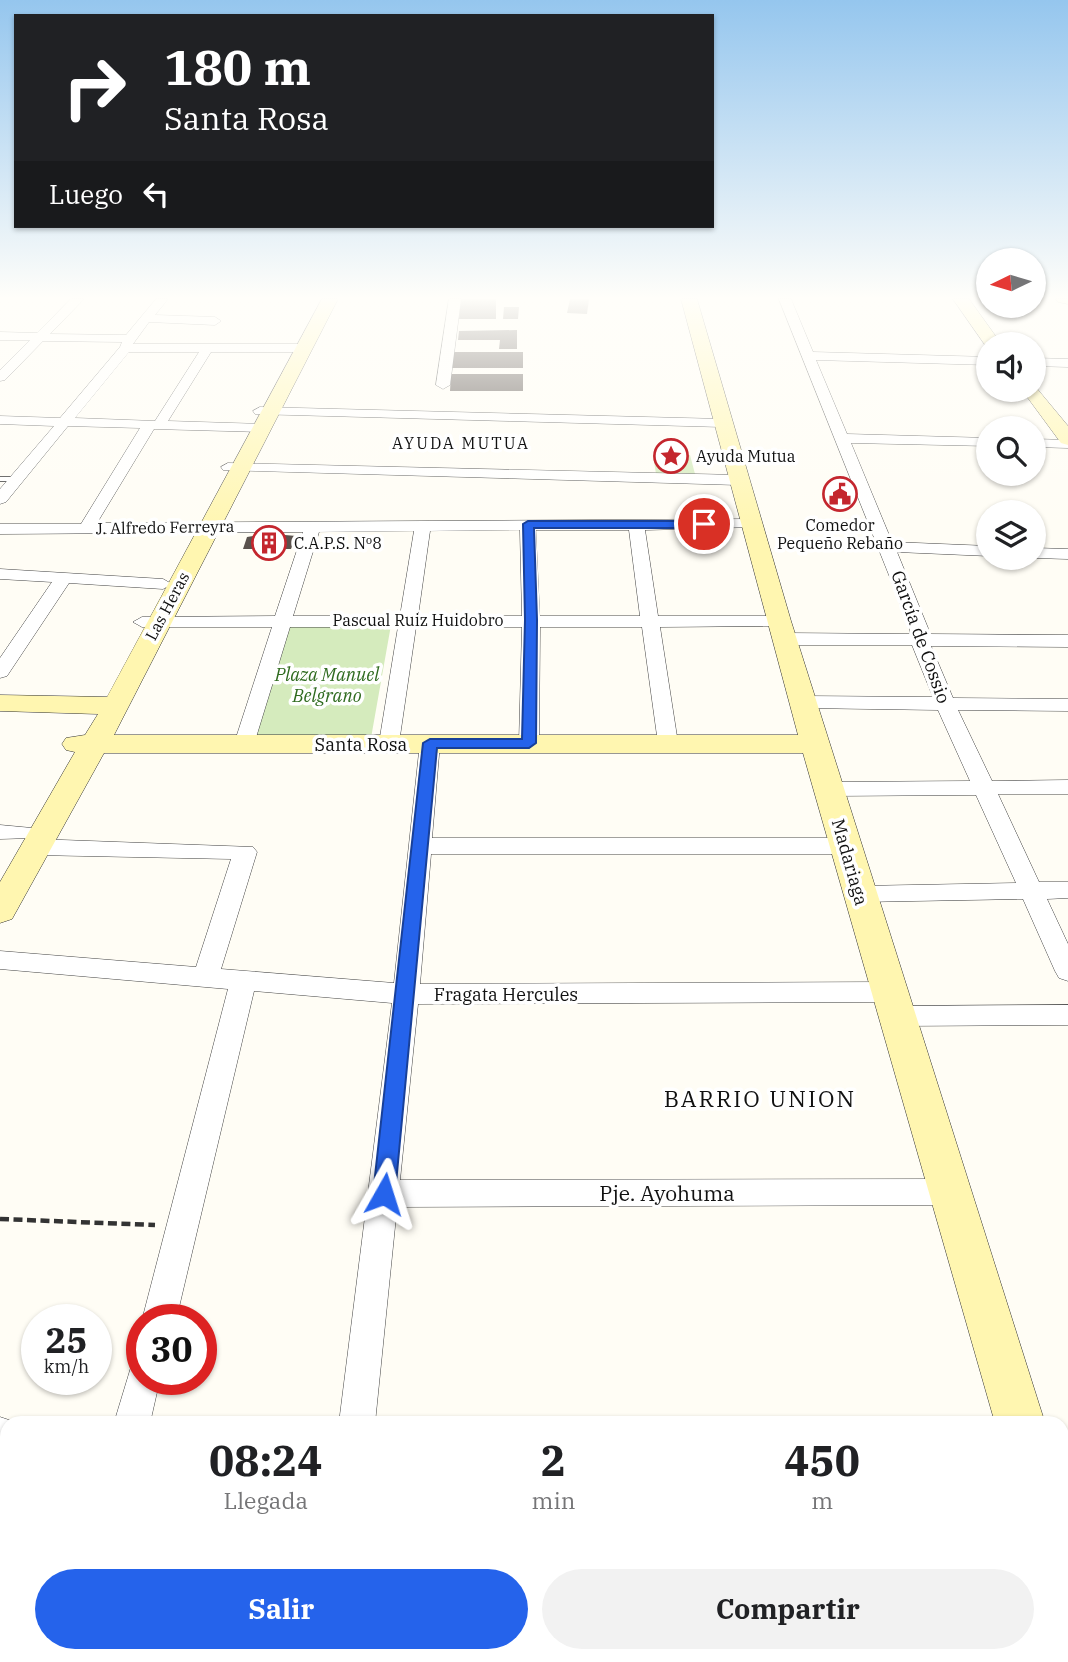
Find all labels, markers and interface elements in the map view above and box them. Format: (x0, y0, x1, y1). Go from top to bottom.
text: 180 m (164, 35, 311, 98)
icon: right (49, 42, 140, 133)
text: Santa Rosa (164, 97, 329, 139)
icon: left (137, 175, 175, 213)
text: Luego (49, 177, 123, 211)
north arrow (976, 248, 1046, 318)
map controls (976, 248, 1046, 570)
button: sound (976, 332, 1046, 402)
button: search (976, 416, 1046, 486)
district label: AYUDA MUTUA (392, 433, 530, 453)
place icon: Ayuda Mutua (652, 437, 690, 475)
place label: Ayuda Mutua (696, 446, 796, 466)
public building icon: Comedor Pequeño Rebaño (821, 475, 859, 513)
pin (674, 494, 734, 554)
button: layers (976, 500, 1046, 570)
icon: arrive (685, 505, 723, 543)
place label: Comedor Pequeño Rebaño (777, 515, 903, 553)
street label: J. Alfredo Ferreyra (95, 516, 235, 538)
building icon: C.A.P.S. Nº8 (250, 524, 288, 562)
place label: C.A.P.S. Nº8 (294, 533, 382, 553)
street label: García de Cossio (886, 567, 956, 707)
street label: Las Heras (141, 568, 193, 644)
street label: Pascual Ruiz Huidobro (332, 610, 504, 630)
park label: Plaza Manuel Belgrano (274, 663, 380, 707)
street label: Santa Rosa (315, 733, 408, 756)
street label: Madariaga (827, 816, 873, 908)
street label: Fragata Hercules (434, 983, 578, 1006)
district label: BARRIO UNION (664, 1083, 856, 1113)
position arrow (347, 1157, 421, 1231)
street label: Pje. Ayohuma (599, 1179, 735, 1207)
speed limit sign: 30 (126, 1304, 217, 1395)
text: 25 (45, 1317, 88, 1363)
text: km/h (44, 1355, 89, 1378)
text: 08:24 (209, 1433, 323, 1488)
text: 2 (541, 1433, 566, 1488)
text: 450 (784, 1433, 860, 1488)
text: Llegada (224, 1485, 308, 1515)
text: min (532, 1485, 575, 1515)
text: m (811, 1485, 833, 1515)
button: Salir (35, 1569, 528, 1649)
button: Compartir (542, 1569, 1034, 1649)

